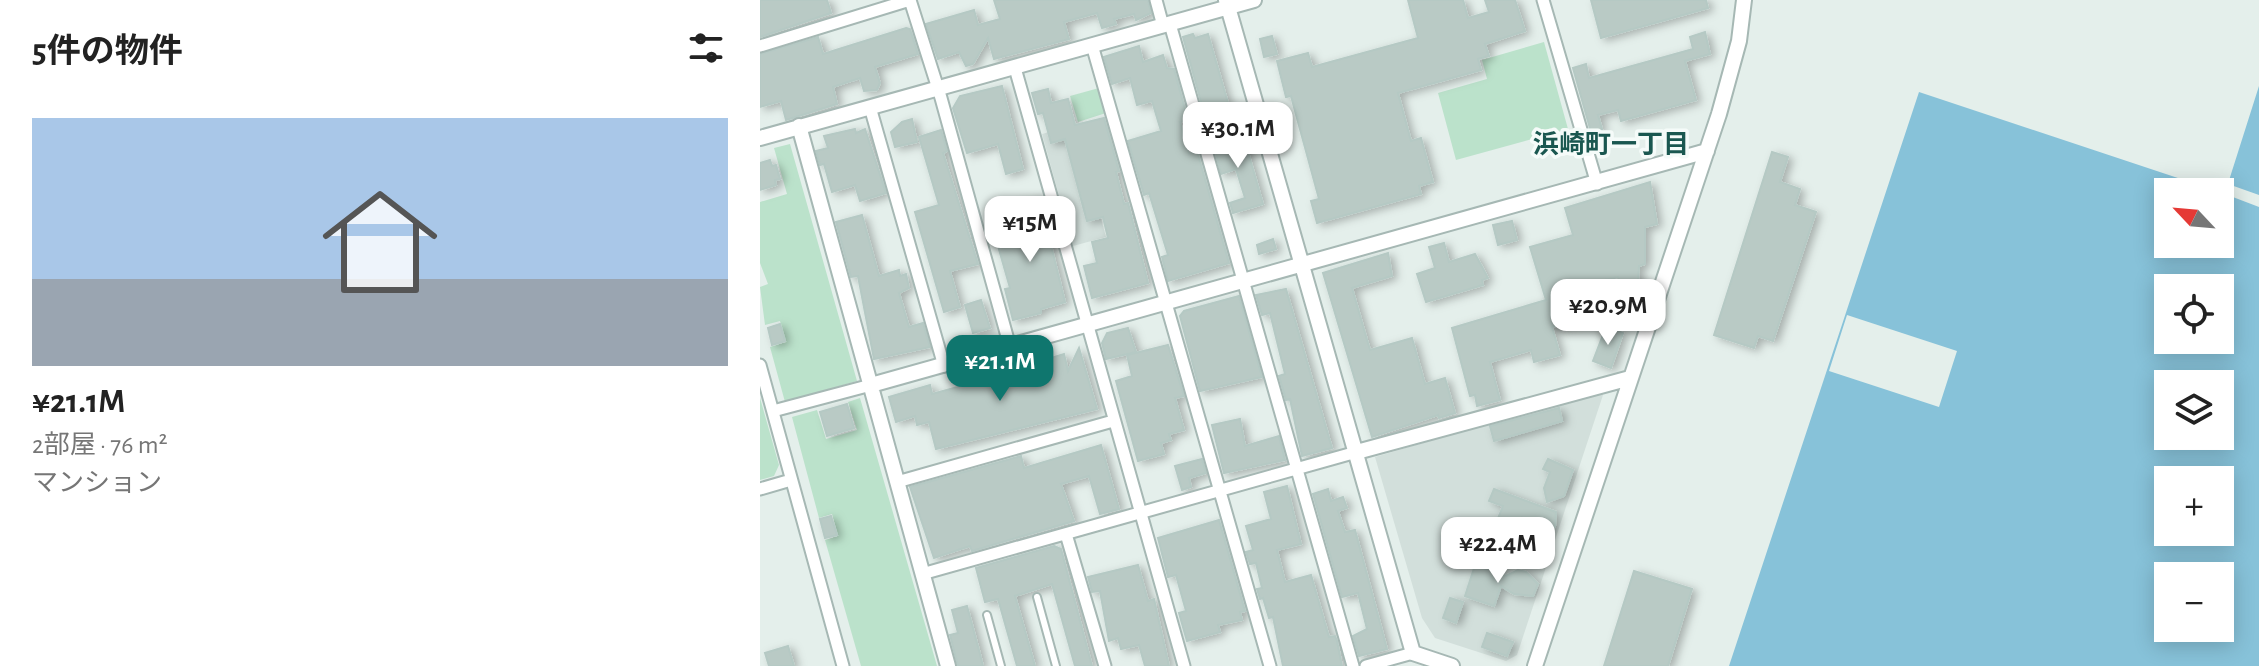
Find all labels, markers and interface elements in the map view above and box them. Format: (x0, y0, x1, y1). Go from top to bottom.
icon: filters (684, 26, 728, 70)
text: 5件の物件 (32, 35, 183, 69)
pin: ¥30.1M (1173, 102, 1303, 170)
text: ¥30.1M (1201, 115, 1275, 141)
district label: 浜崎町一丁目 (1533, 130, 1689, 158)
icon: home (308, 170, 452, 314)
north arrow (2154, 178, 2234, 258)
map controls (2154, 178, 2234, 642)
pin: ¥15M (983, 196, 1077, 264)
text: ¥15M (1003, 209, 1058, 235)
button: locate (2154, 274, 2234, 354)
pin: ¥20.9M (1543, 279, 1673, 347)
text: ¥20.9M (1569, 292, 1647, 318)
pin: ¥21.1M (935, 335, 1065, 403)
text: ¥21.1M (964, 348, 1036, 374)
button: layers (2154, 370, 2234, 450)
text: ¥21.1M (32, 385, 125, 419)
text: 2部屋 · 76 m² (32, 432, 168, 458)
button: + (2154, 466, 2234, 546)
text: マンション (32, 470, 162, 496)
pin: ¥22.4M (1433, 517, 1563, 585)
text: ¥22.4M (1459, 530, 1537, 556)
button: − (2154, 562, 2234, 642)

